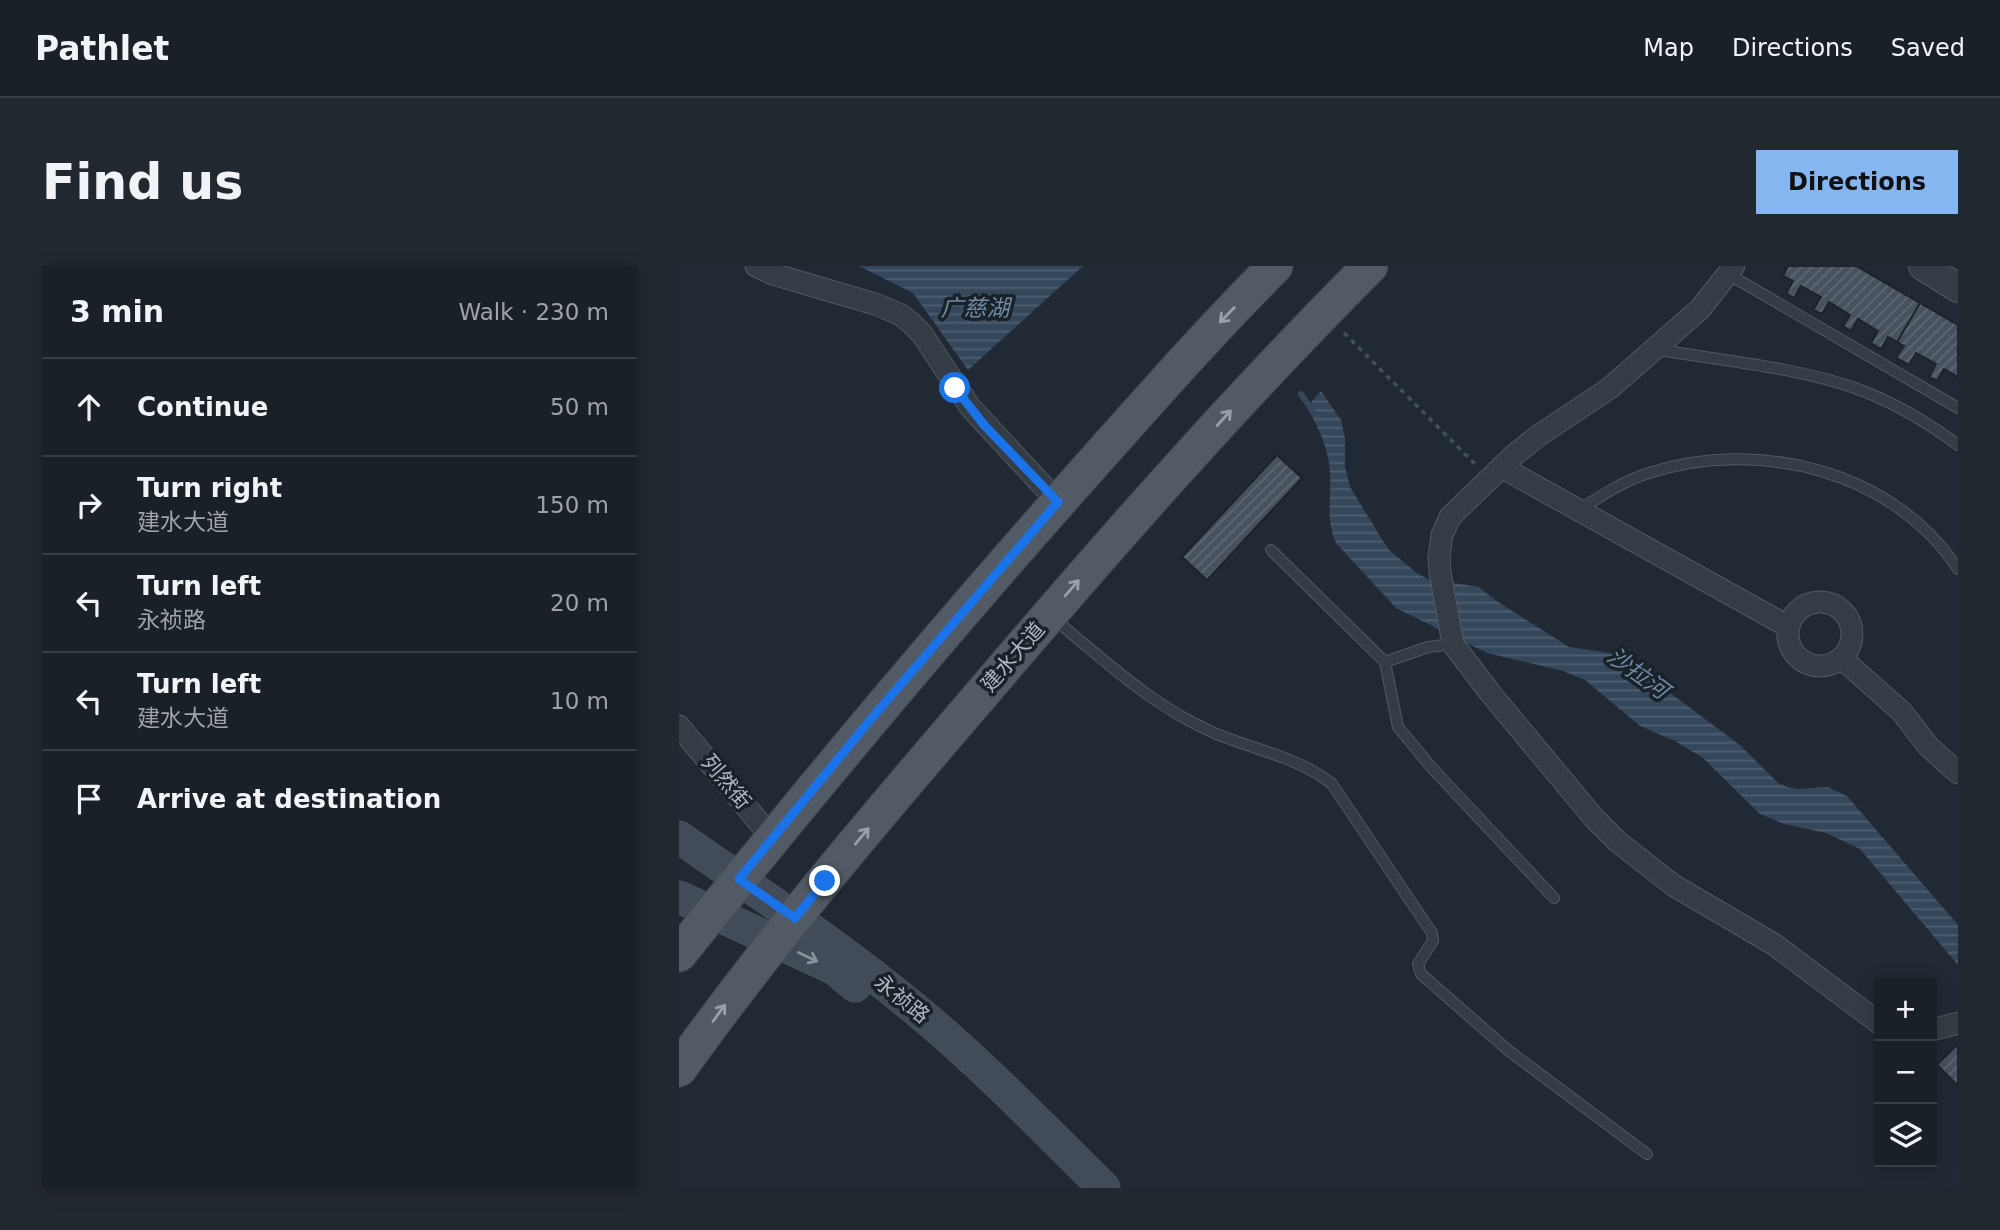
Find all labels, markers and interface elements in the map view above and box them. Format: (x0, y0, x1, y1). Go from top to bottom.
text: Pathlet (35, 29, 169, 68)
text: Map (1643, 34, 1694, 62)
text: Directions (1732, 34, 1853, 62)
text: Saved (1891, 34, 1965, 62)
button: Directions (1756, 150, 1958, 214)
text: Find us (42, 154, 243, 211)
text: 3 min (70, 294, 164, 329)
water label: 广慈湖 (941, 295, 1013, 321)
text: Walk · 230 m (458, 299, 609, 325)
one-way arrow (1218, 306, 1235, 323)
route start (939, 372, 970, 403)
icon: ahead (70, 388, 108, 426)
text: Continue (137, 392, 268, 422)
text: 50 m (550, 394, 609, 420)
one-way arrow (1216, 410, 1232, 428)
text: Turn right (137, 473, 282, 503)
icon: right (70, 486, 108, 524)
text: 150 m (535, 492, 609, 518)
text: 建水大道 (137, 509, 229, 535)
text: Turn left (137, 571, 261, 601)
one-way arrow (1064, 579, 1080, 597)
icon: left (70, 584, 108, 622)
text: 20 m (550, 590, 609, 616)
text: 永祯路 (137, 607, 206, 633)
street label: 建水大道 (976, 617, 1050, 697)
water label: 沙拉河 (1602, 642, 1677, 706)
text: Turn left (137, 669, 261, 699)
icon: left (70, 682, 108, 720)
text: 10 m (550, 688, 609, 714)
text: 建水大道 (137, 705, 229, 731)
street label: 列然街 (697, 750, 755, 814)
icon: arrive (70, 780, 108, 818)
text: Arrive at destination (137, 784, 441, 814)
one-way arrow (854, 828, 869, 846)
route end (809, 865, 840, 896)
one-way arrow (796, 951, 818, 964)
street label: 永祯路 (870, 970, 934, 1028)
map controls (1874, 978, 1937, 1167)
button: + (1874, 978, 1937, 1041)
one-way arrow (712, 1004, 726, 1023)
button: − (1874, 1041, 1937, 1104)
button: layers (1874, 1104, 1937, 1167)

